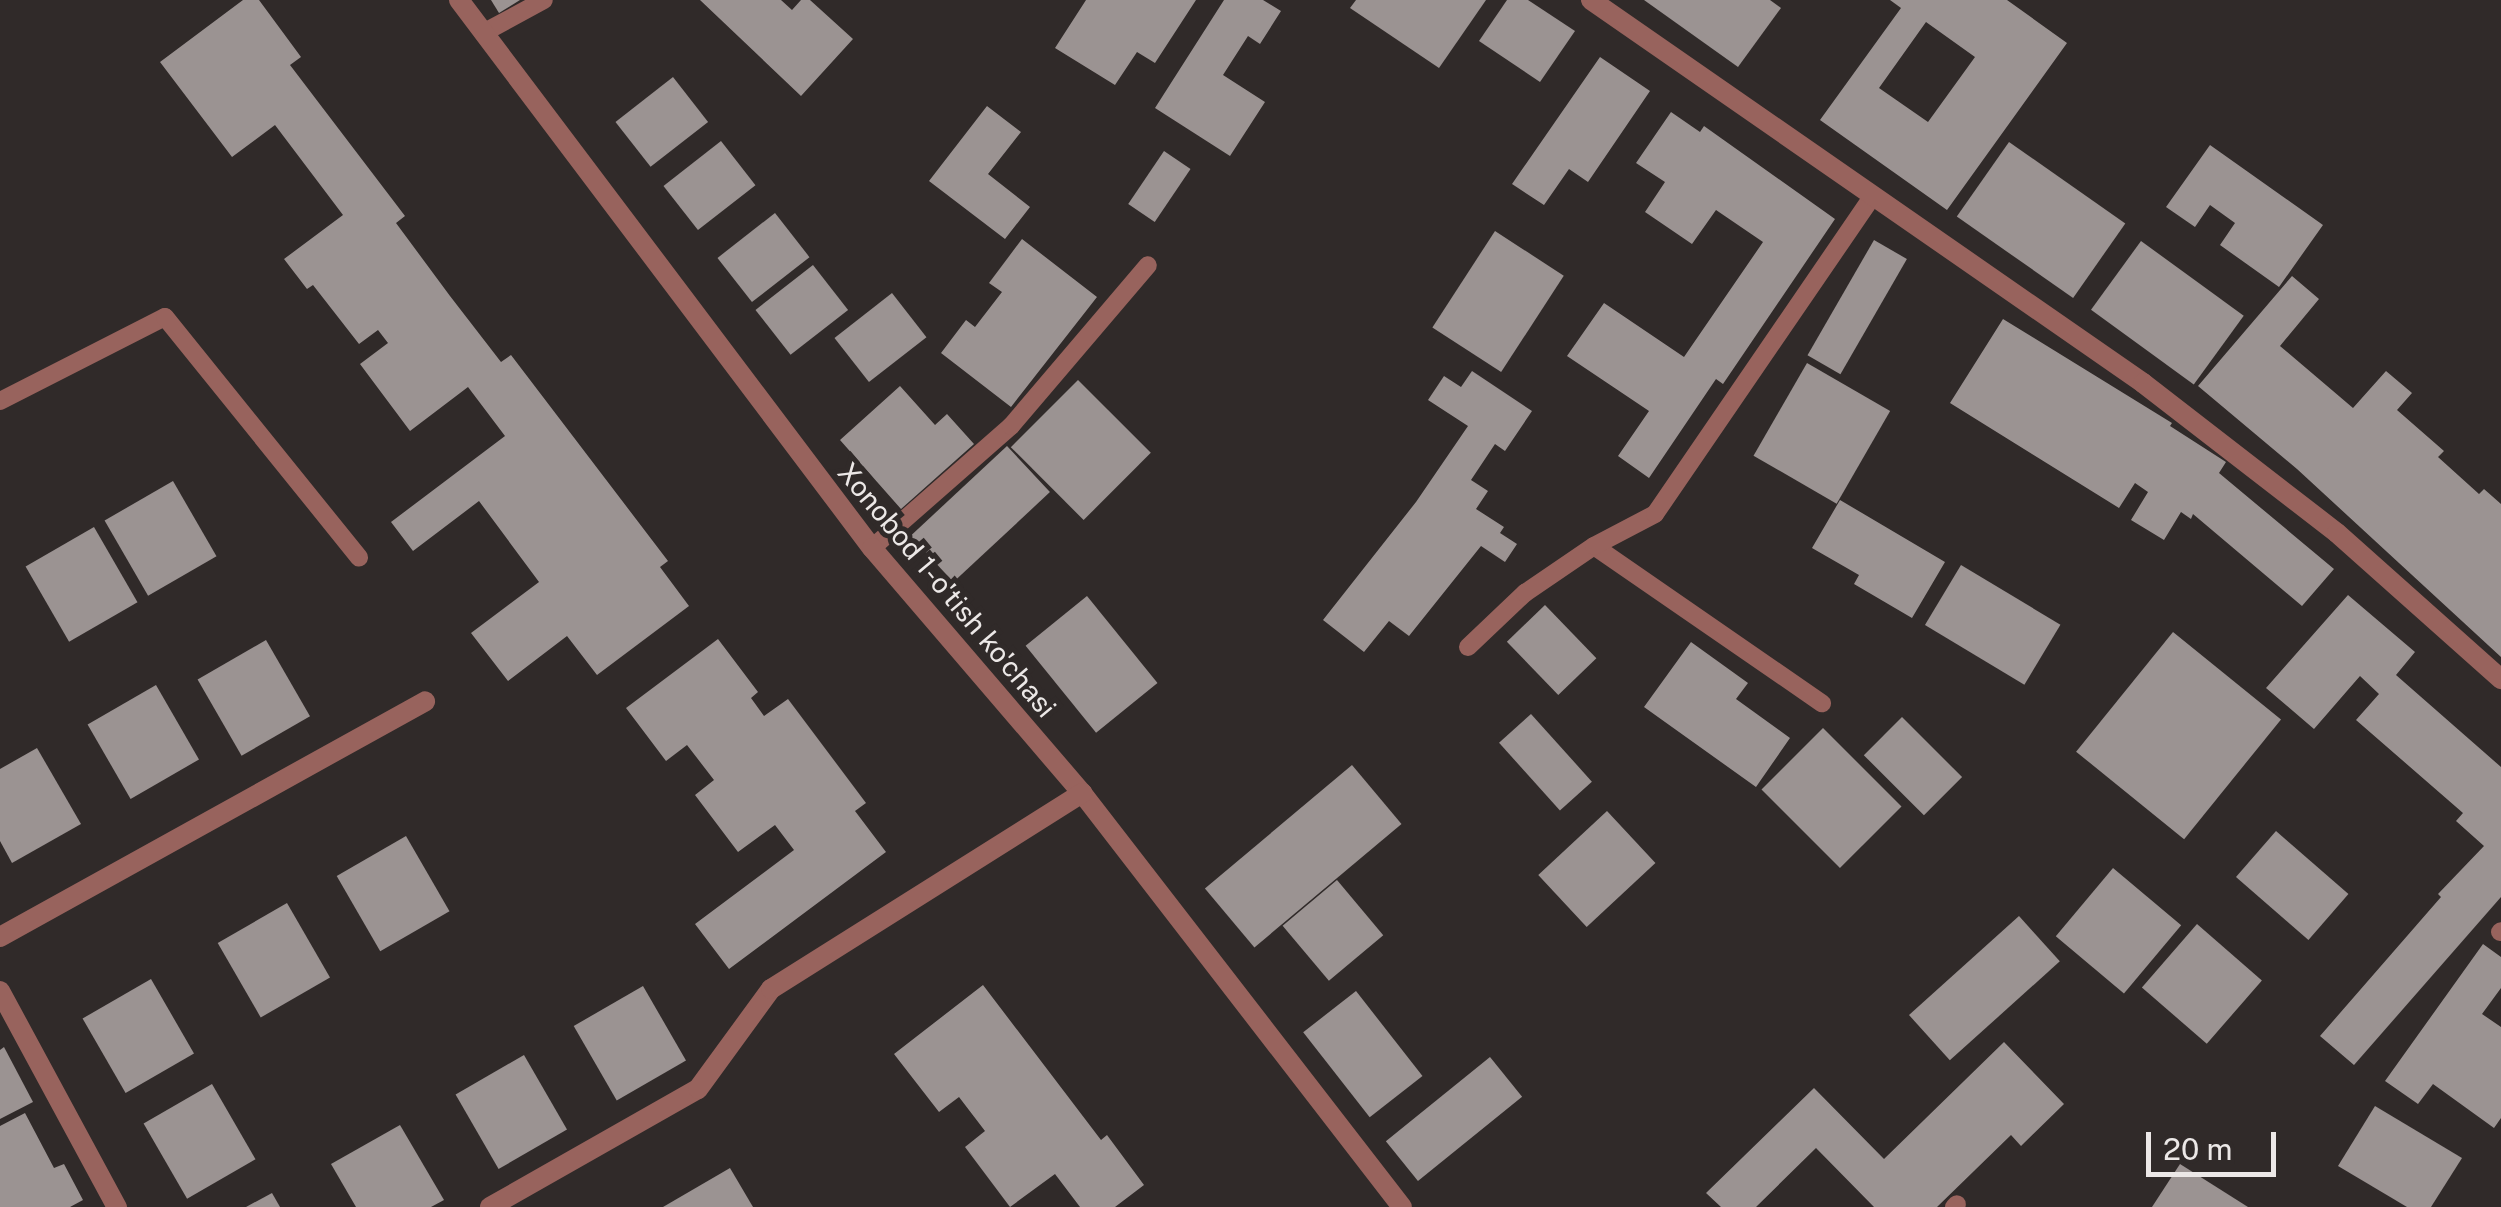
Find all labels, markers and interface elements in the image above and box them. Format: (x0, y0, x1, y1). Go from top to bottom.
street label: Xonobod 1-o'tish ko'chasi (831, 456, 1063, 724)
scale bar (2151, 1112, 2281, 1174)
text: 20 m (2163, 1131, 2232, 1167)

